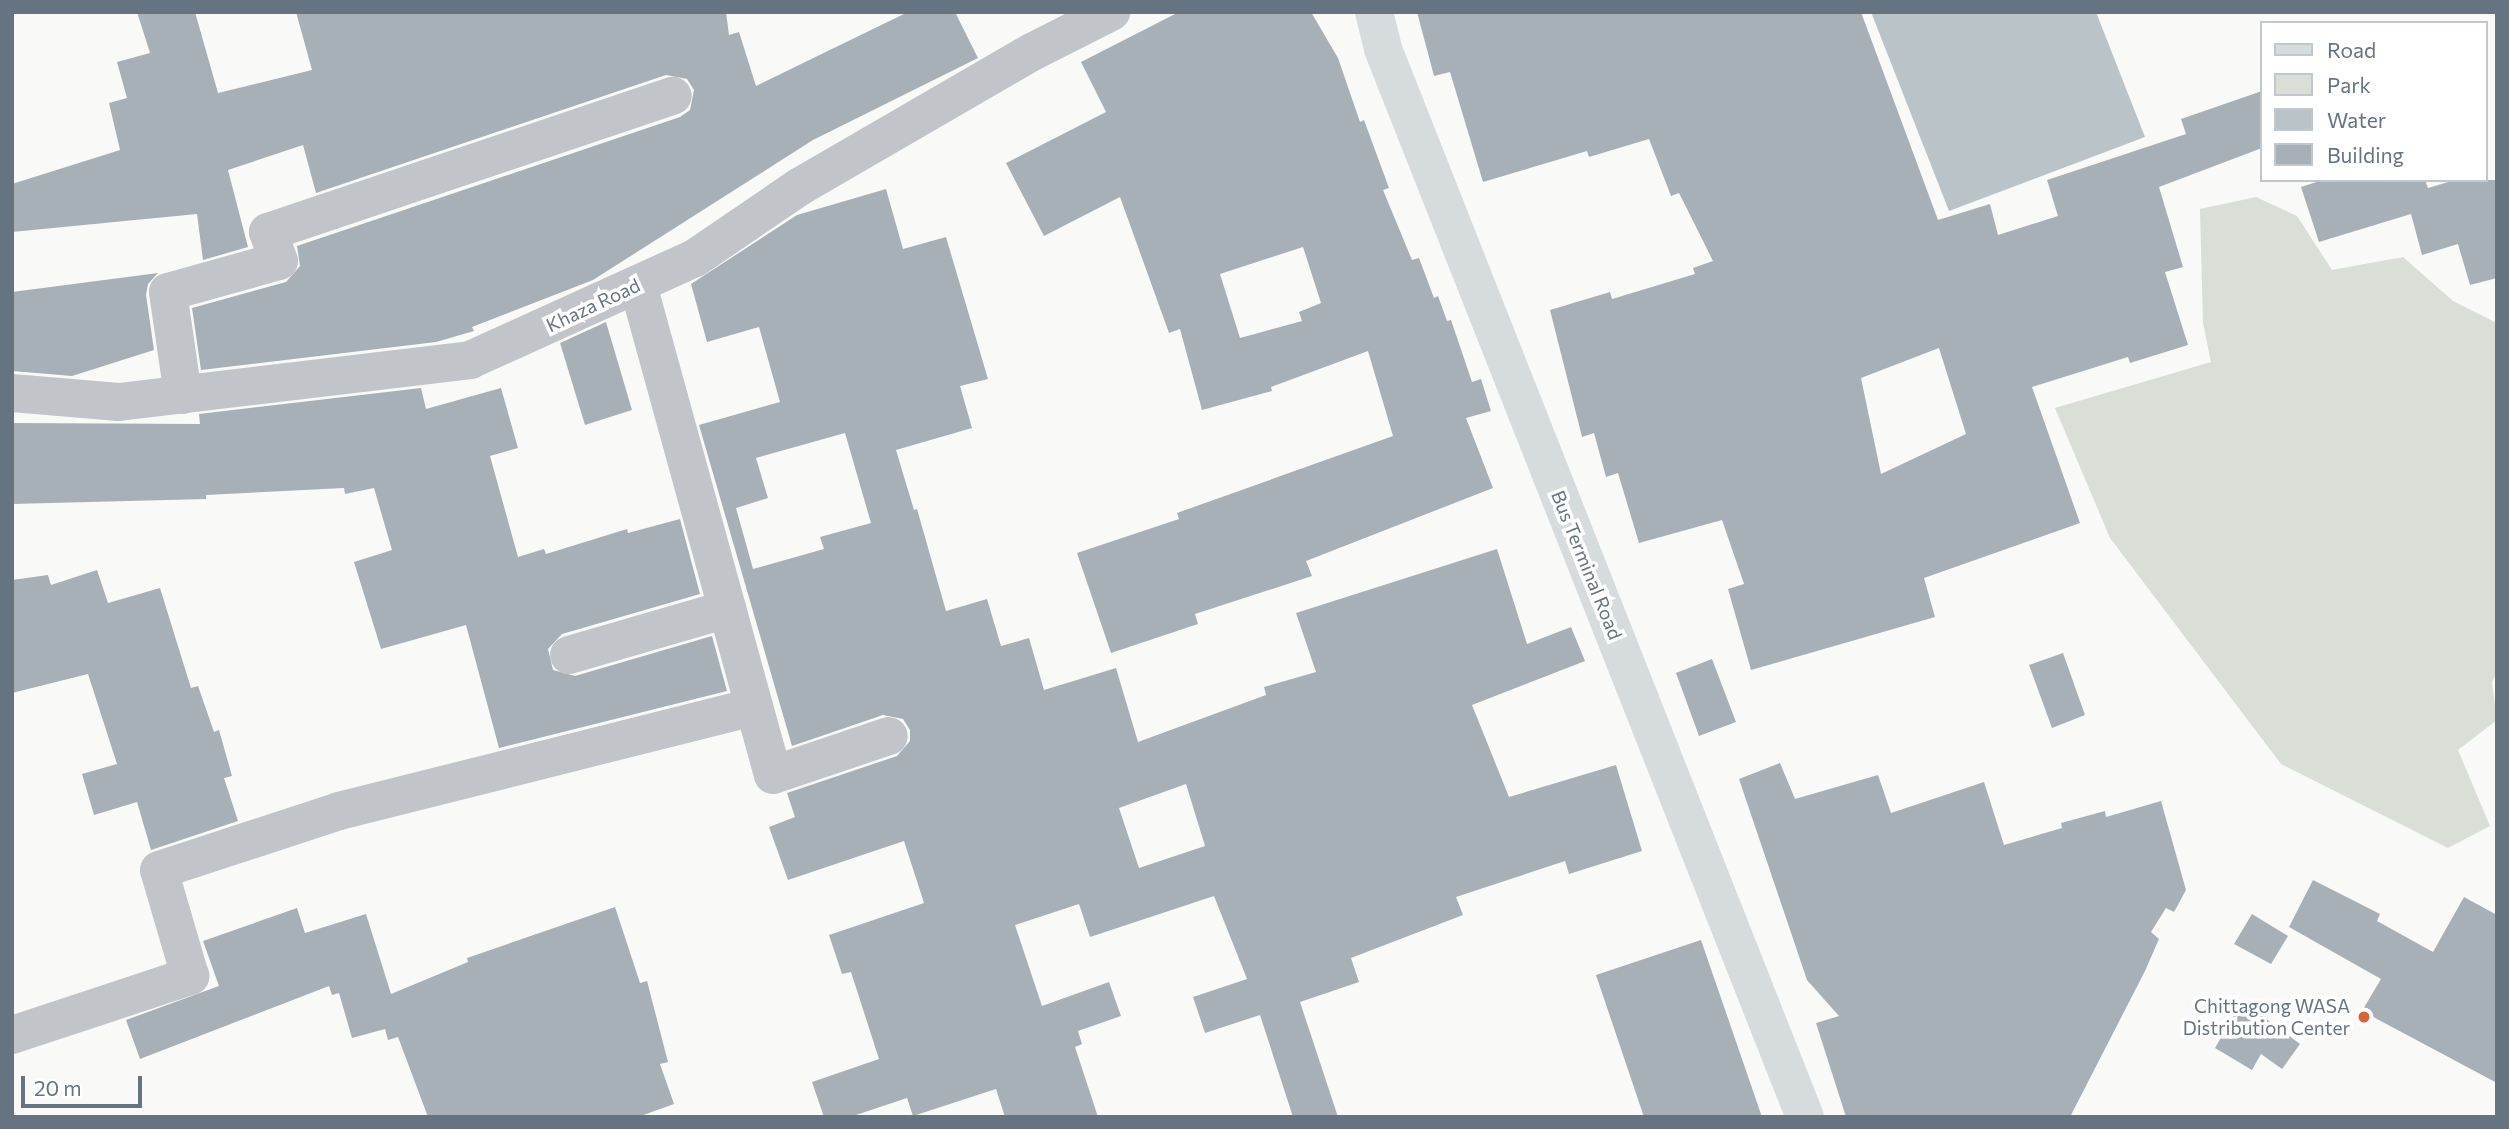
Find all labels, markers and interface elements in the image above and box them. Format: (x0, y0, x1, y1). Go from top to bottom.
legend (2260, 21, 2488, 182)
text: Road (2327, 37, 2376, 62)
text: Park (2327, 72, 2371, 97)
text: Water (2327, 107, 2386, 132)
text: Building (2327, 142, 2404, 167)
street label: Khaza Road (542, 273, 644, 337)
street label: Bus Terminal Road (1547, 487, 1627, 643)
place label: Chittagong WASA Distribution Center (2183, 995, 2350, 1039)
marker: Chittagong WASA Distribution Center (2356, 1009, 2372, 1025)
scale bar (24, 1062, 145, 1106)
text: 20 m (34, 1075, 82, 1100)

